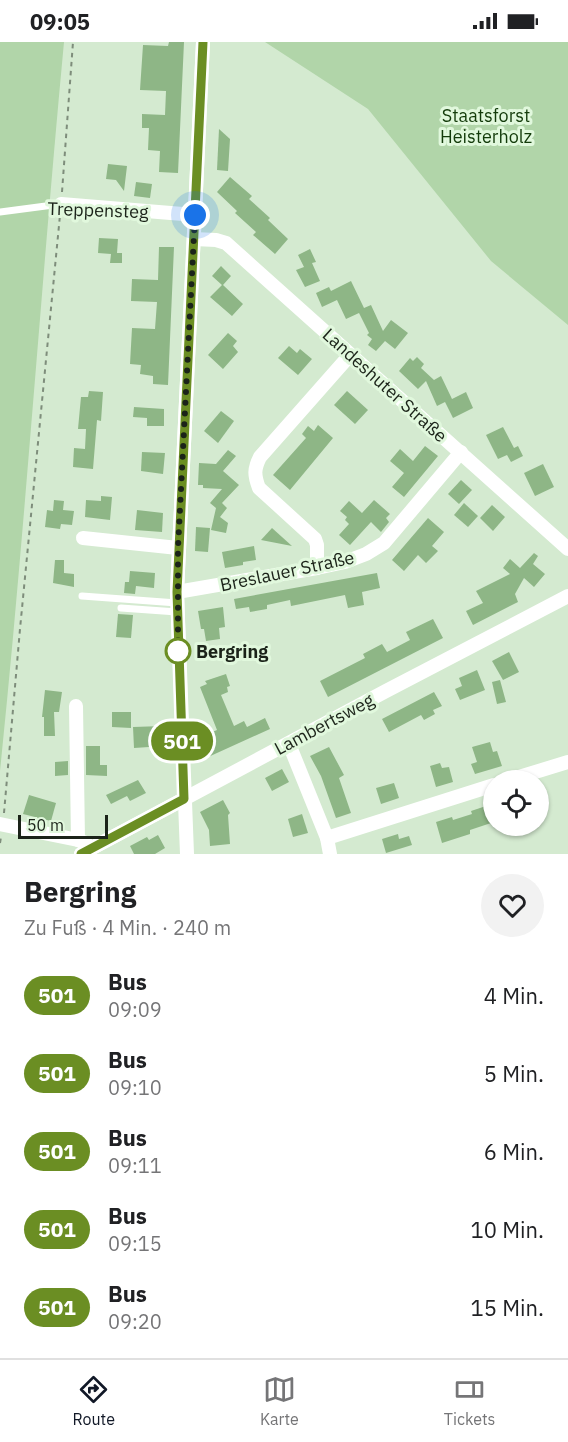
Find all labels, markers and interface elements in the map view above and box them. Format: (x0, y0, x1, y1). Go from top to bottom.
text: 09:05 (30, 7, 90, 36)
park label: Staatsforst Heisterholz (440, 104, 532, 148)
street label: Treppensteg (47, 197, 149, 223)
your location (180, 200, 210, 230)
street label: Landeshuter Straße (318, 323, 452, 447)
street label: Breslauer Straße (218, 546, 356, 596)
marker: Bergring (165, 638, 191, 664)
place label: Bergring (196, 640, 268, 663)
street label: Lambertsweg (270, 688, 378, 760)
line badge: 501 (148, 722, 216, 760)
text: 501 (163, 727, 201, 755)
map controls (483, 770, 549, 836)
button: locate (483, 770, 549, 836)
scale bar (18, 812, 108, 840)
text: 50 m (27, 815, 64, 835)
text: Bergring (24, 873, 136, 910)
button: heart (481, 874, 544, 937)
text: Zu Fuß · 4 Min. · 240 m (24, 914, 231, 941)
text: Bus (108, 967, 147, 996)
text: 501 (38, 981, 76, 1009)
text: 4 Min. (484, 981, 544, 1010)
text: 09:09 (108, 996, 162, 1023)
text: Bus (108, 1045, 147, 1074)
text: 501 (38, 1059, 76, 1087)
text: 5 Min. (484, 1059, 544, 1088)
text: 09:10 (108, 1074, 162, 1101)
text: Bus (108, 1123, 147, 1152)
text: 501 (38, 1137, 76, 1165)
text: 6 Min. (484, 1137, 544, 1166)
text: 09:11 (108, 1152, 162, 1179)
text: Bus (108, 1201, 147, 1230)
text: 501 (38, 1215, 76, 1243)
text: 10 Min. (471, 1215, 544, 1244)
text: 09:15 (108, 1230, 162, 1257)
text: Bus (108, 1279, 147, 1308)
text: 501 (38, 1293, 76, 1321)
text: 15 Min. (471, 1293, 544, 1322)
text: 09:20 (108, 1308, 162, 1335)
tab: Route (73, 1373, 115, 1429)
tab: Karte (260, 1373, 299, 1429)
tab: Tickets (444, 1373, 495, 1429)

